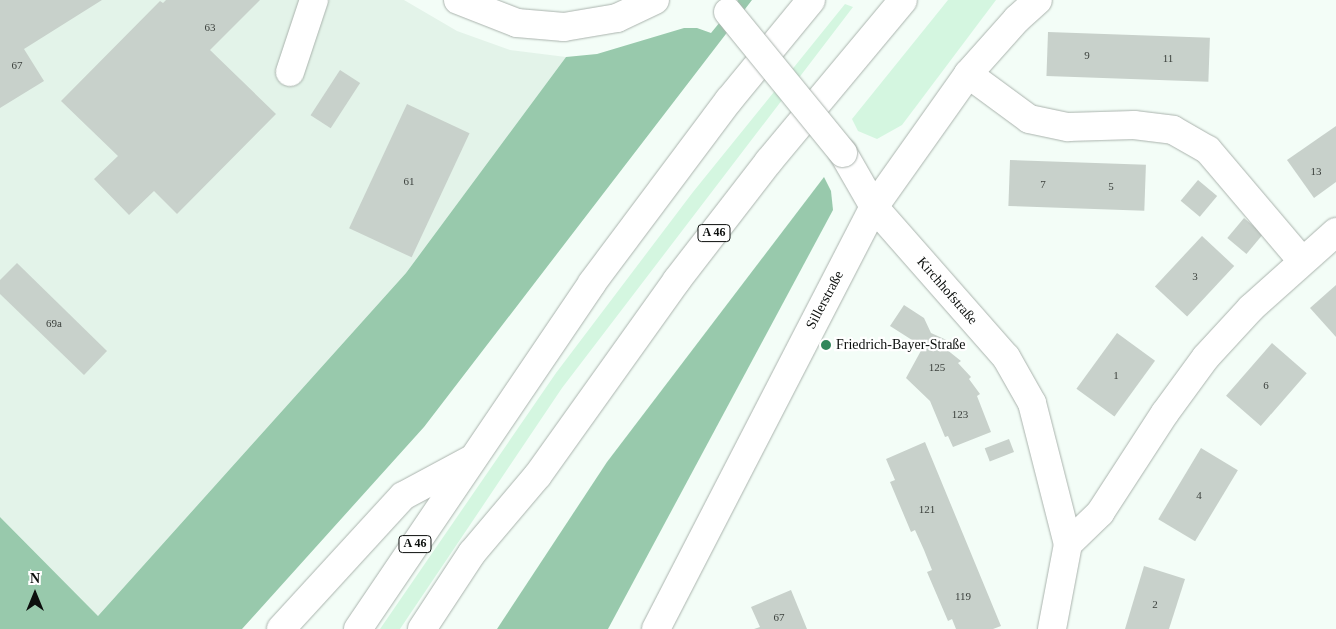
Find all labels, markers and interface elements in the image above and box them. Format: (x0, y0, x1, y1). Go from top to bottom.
house number: 63 (204, 20, 216, 34)
house number: 9 (1084, 48, 1090, 62)
house number: 11 (1163, 51, 1173, 65)
house number: 67 (12, 58, 22, 72)
house number: 13 (1310, 164, 1322, 178)
house number: 61 (404, 174, 414, 188)
house number: 7 (1040, 177, 1046, 191)
house number: 5 (1108, 179, 1114, 193)
road number: A 46 (696, 224, 732, 242)
street label: Kirchhofstraße (913, 254, 981, 328)
street label: Sillerstraße (803, 268, 847, 332)
house number: 3 (1192, 269, 1198, 283)
house number: 69a (46, 316, 62, 330)
place label: Friedrich-Bayer-Straße (836, 337, 966, 353)
marker: Friedrich-Bayer-Straße (820, 339, 832, 351)
house number: 125 (929, 360, 945, 374)
house number: 1 (1113, 368, 1119, 382)
house number: 6 (1263, 378, 1269, 392)
house number: 123 (952, 407, 968, 421)
house number: 4 (1196, 488, 1202, 502)
house number: 121 (919, 502, 935, 516)
road number: A 46 (398, 534, 432, 554)
north arrow (10, 569, 60, 619)
text: N (30, 571, 40, 586)
house number: 119 (955, 589, 971, 603)
house number: 2 (1152, 597, 1158, 611)
house number: 67 (774, 610, 784, 624)

